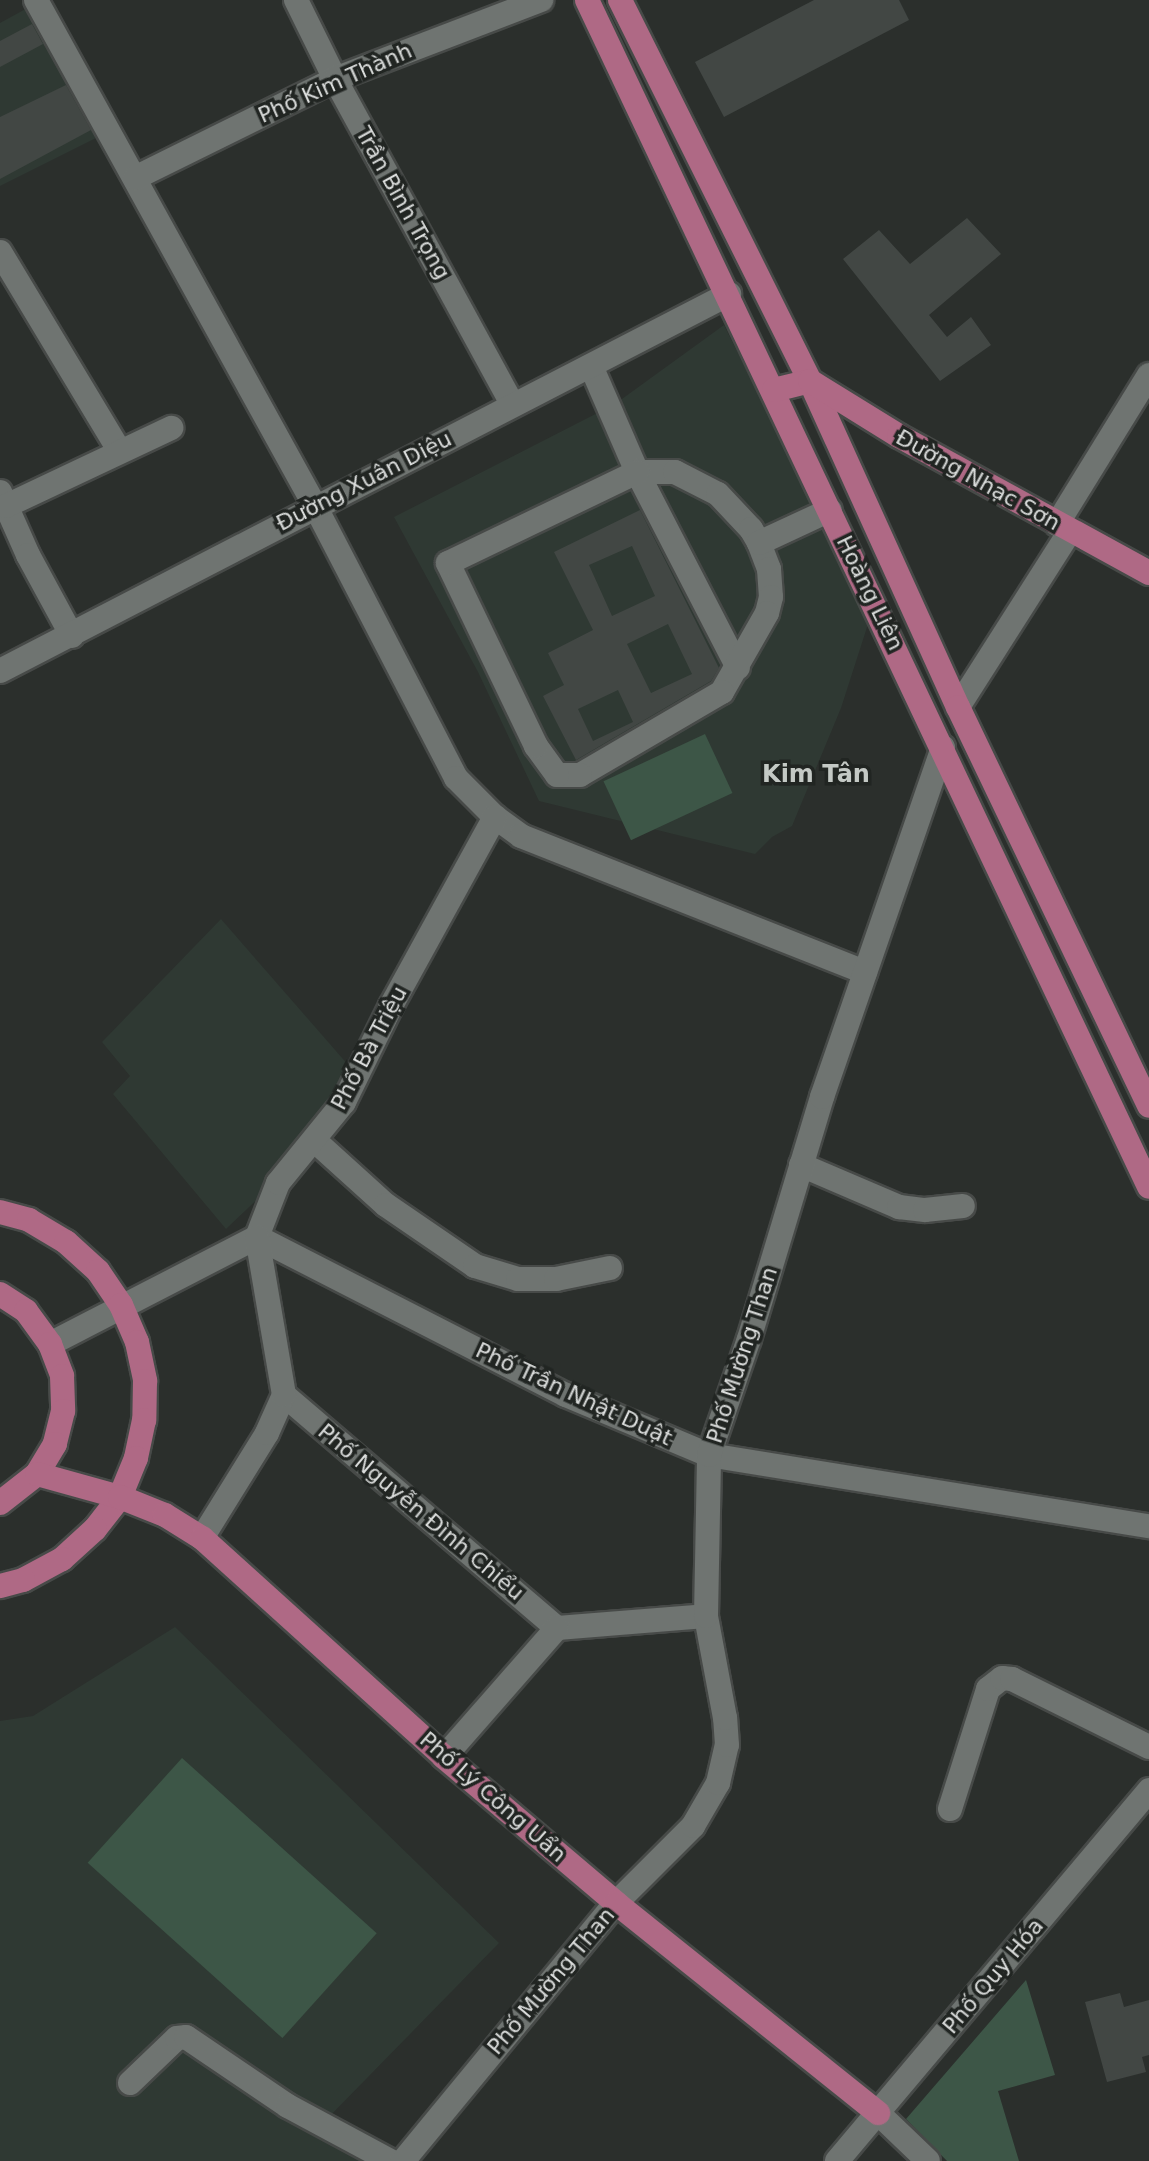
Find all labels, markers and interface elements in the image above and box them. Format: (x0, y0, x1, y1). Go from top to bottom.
street label: Phố Kim Thành (254, 37, 416, 129)
street label: Trần Bình Trọng (350, 122, 456, 284)
street label: Đường Nhạc Sơn (891, 424, 1065, 536)
street label: Đường Xuân Diệu (272, 425, 456, 537)
street label: Hoàng Liên (831, 531, 909, 655)
district label: Kim Tân (762, 761, 870, 789)
street label: Phố Bà Triệu (325, 982, 413, 1114)
street label: Phố Mường Than (701, 1264, 783, 1446)
street label: Phố Trần Nhật Duật (472, 1337, 676, 1451)
street label: Phố Nguyễn Đình Chiểu (313, 1418, 529, 1606)
street label: Phố Lý Công Uẩn (414, 1726, 572, 1868)
street label: Phố Mường Than (482, 1902, 620, 2060)
street label: Phố Quy Hóa (937, 1913, 1049, 2039)

